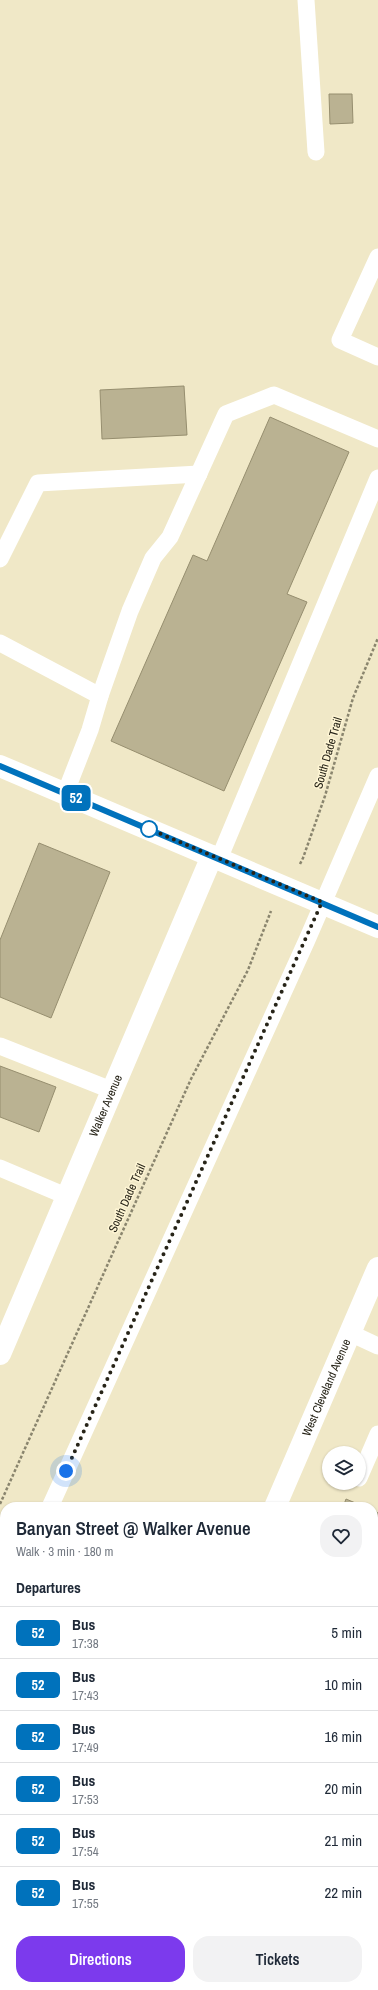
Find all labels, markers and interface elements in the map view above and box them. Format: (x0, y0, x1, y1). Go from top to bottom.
street label: South Dade Trail (310, 715, 346, 791)
line badge: 52 (58, 785, 94, 811)
text: 52 (70, 789, 82, 807)
unlabelled marker (140, 820, 158, 838)
street label: Walker Avenue (86, 1072, 126, 1139)
street label: South Dade Trail (105, 1161, 149, 1235)
street label: West Cleveland Avenue (298, 1337, 354, 1439)
map controls (322, 1446, 366, 1490)
button: layers (322, 1446, 366, 1490)
your location (56, 1461, 76, 1481)
text: Banyan Street @ Walker Avenue (16, 1515, 251, 1541)
button: heart (320, 1515, 362, 1557)
text: Walk · 3 min · 180 m (16, 1543, 113, 1560)
text: Departures (16, 1577, 81, 1598)
text: Bus (72, 1614, 95, 1635)
text: 5 min (331, 1622, 362, 1643)
text: 52 (32, 1624, 44, 1642)
text: 17:38 (72, 1635, 99, 1652)
text: Bus (72, 1666, 95, 1687)
text: 10 min (324, 1674, 362, 1695)
text: 52 (32, 1676, 44, 1694)
text: 17:43 (72, 1687, 99, 1704)
text: Bus (72, 1718, 95, 1739)
text: 16 min (324, 1726, 362, 1747)
text: 52 (32, 1728, 44, 1746)
text: 17:49 (72, 1739, 99, 1756)
text: Bus (72, 1770, 95, 1791)
text: 20 min (324, 1778, 362, 1799)
text: 52 (32, 1780, 44, 1798)
text: 17:53 (72, 1791, 99, 1808)
text: Bus (72, 1822, 95, 1843)
text: 21 min (324, 1830, 362, 1851)
text: 52 (32, 1832, 44, 1850)
text: 17:54 (72, 1843, 99, 1860)
text: Bus (72, 1874, 95, 1895)
text: 22 min (324, 1882, 362, 1903)
text: 52 (32, 1884, 44, 1902)
text: 17:55 (72, 1895, 99, 1912)
button: Directions (16, 1936, 185, 1982)
button: Tickets (193, 1936, 362, 1982)

